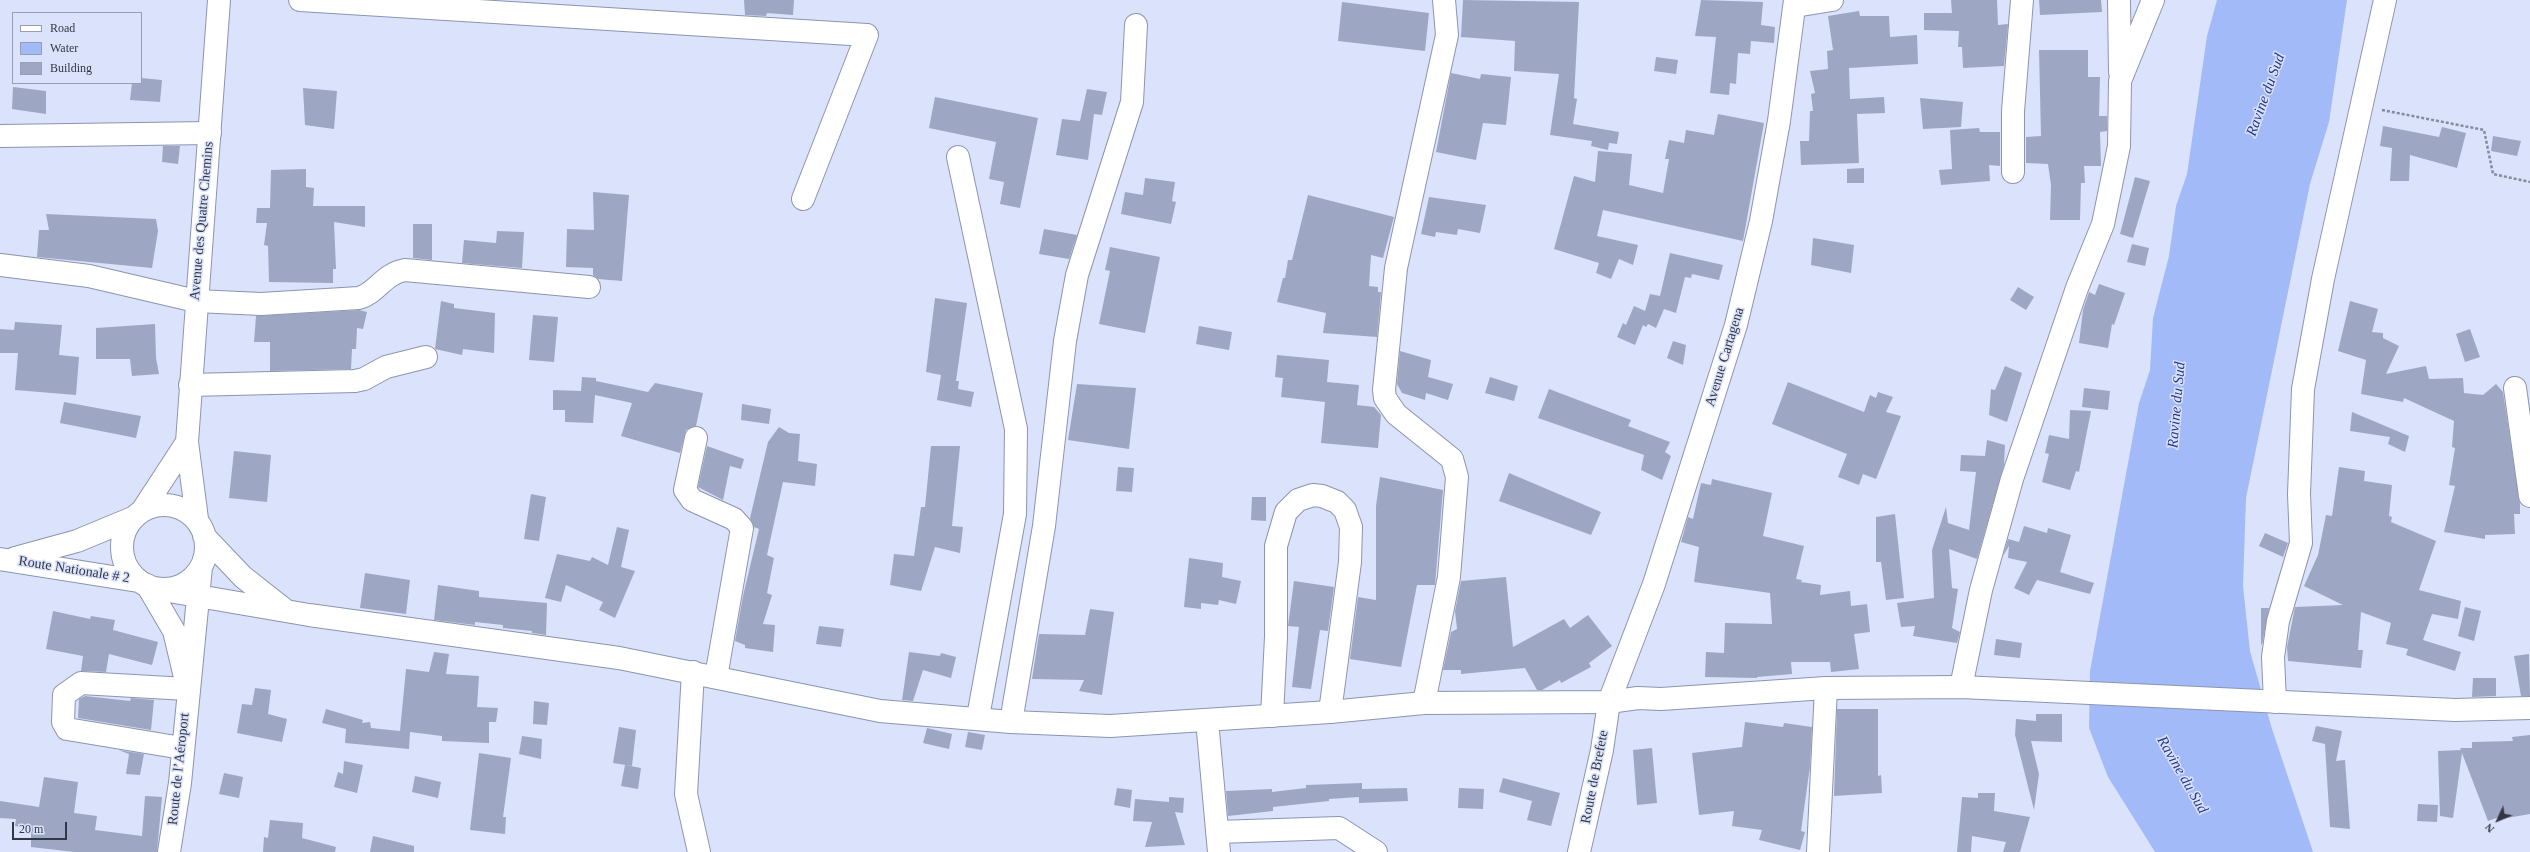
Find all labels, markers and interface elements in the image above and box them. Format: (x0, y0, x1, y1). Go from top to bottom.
legend (12, 12, 142, 84)
text: Road (50, 21, 75, 35)
text: Water (50, 41, 78, 55)
water label: Ravine du Sud (2243, 51, 2289, 139)
text: Building (50, 61, 92, 75)
street label: Avenue des Quatre Chemins (187, 141, 217, 301)
street label: Avenue Cartagena (1702, 305, 1748, 409)
water label: Ravine du Sud (2164, 361, 2190, 449)
street label: Route Nationale # 2 (17, 553, 131, 587)
street label: Route de l’Aéroport (165, 712, 193, 826)
street label: Route de Brefete (1578, 729, 1612, 825)
water label: Ravine du Sud (2153, 733, 2211, 817)
north arrow (2478, 800, 2518, 840)
scale bar (14, 814, 69, 840)
text: N (2482, 821, 2496, 835)
text: 20 m (19, 822, 43, 836)

